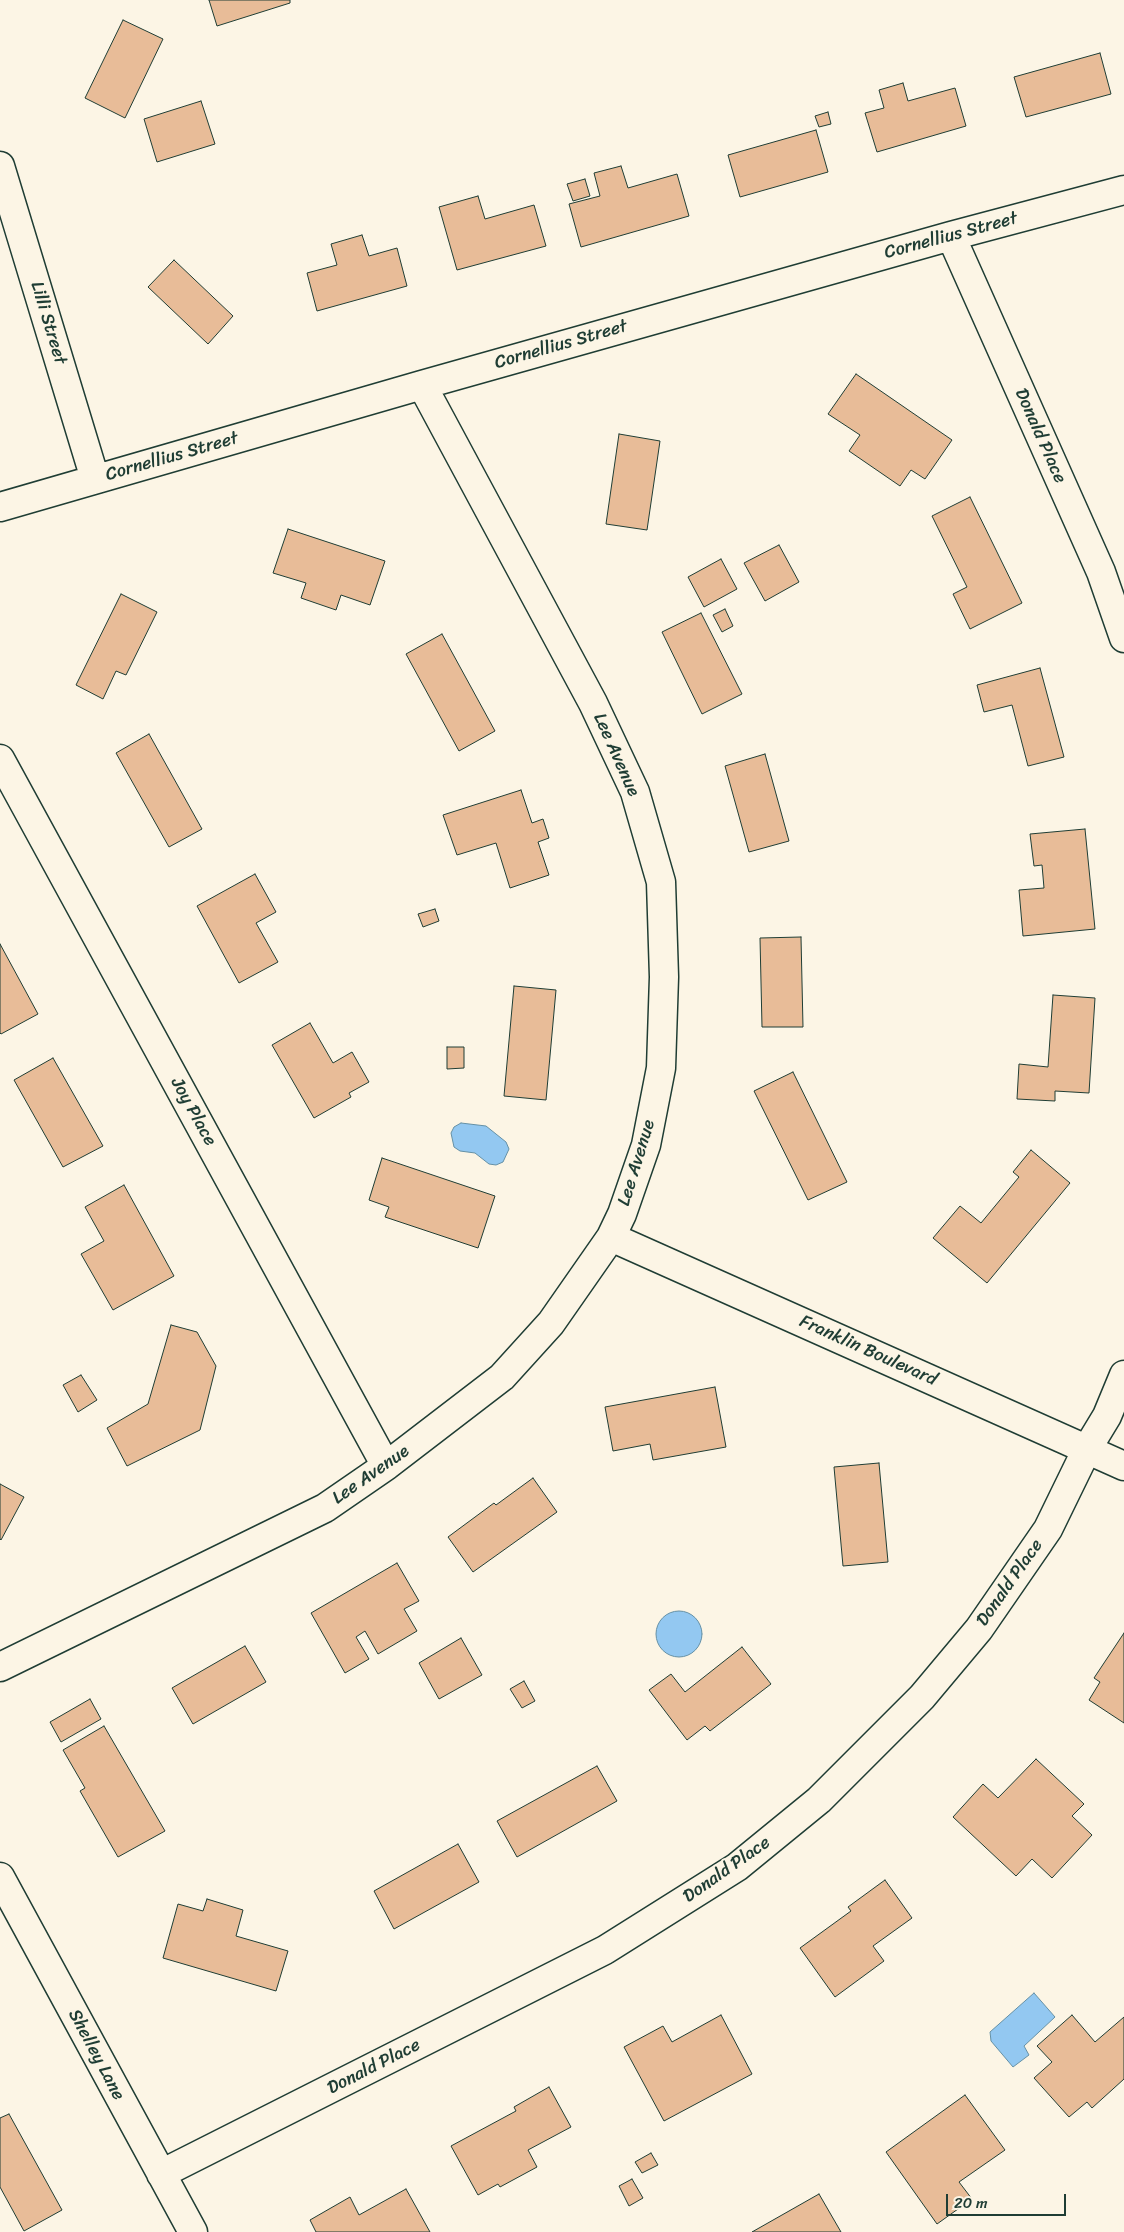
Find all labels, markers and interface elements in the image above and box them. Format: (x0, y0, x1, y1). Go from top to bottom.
street label: Cornellius Street (882, 208, 1020, 264)
street label: Lilli Street (25, 279, 71, 367)
street label: Cornellius Street (492, 316, 630, 374)
street label: Donald Place (1010, 385, 1070, 487)
street label: Cornellius Street (103, 428, 241, 486)
street label: Lee Avenue (588, 710, 644, 800)
street label: Joy Place (165, 1074, 221, 1150)
street label: Lee Avenue (614, 1117, 660, 1209)
street label: Franklin Boulevard (796, 1311, 940, 1391)
street label: Lee Avenue (328, 1441, 414, 1509)
street label: Donald Place (972, 1535, 1048, 1631)
street label: Donald Place (679, 1832, 775, 1908)
street label: Shelley Lane (63, 2006, 129, 2104)
street label: Donald Place (324, 2034, 424, 2100)
scale bar (949, 2184, 1069, 2216)
text: 20 m (954, 2190, 988, 2216)

